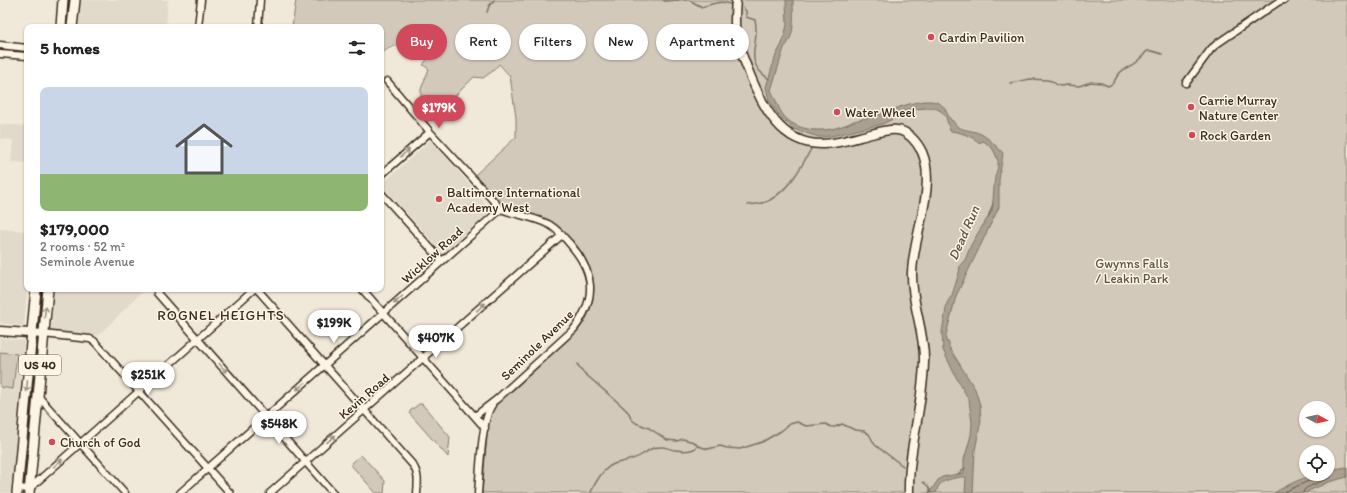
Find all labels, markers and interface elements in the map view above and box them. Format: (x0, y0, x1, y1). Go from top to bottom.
chip: Buy (396, 24, 447, 60)
chip: Rent (455, 24, 511, 60)
chip: Filters (519, 24, 586, 60)
chip: New (594, 24, 648, 60)
chip: Apartment (656, 24, 749, 60)
place label: Cardin Pavilion (939, 30, 1025, 45)
marker: Cardin Pavilion (926, 32, 936, 42)
icon: filters (346, 37, 368, 59)
text: 5 homes (40, 38, 100, 58)
place label: Carrie Murray Nature Center (1199, 93, 1279, 123)
pin: $179K (411, 95, 467, 129)
text: $179K (422, 100, 456, 115)
marker: Carrie Murray Nature Center (1186, 102, 1196, 112)
place label: Water Wheel (845, 105, 916, 120)
marker: Water Wheel (832, 107, 842, 117)
icon: home (168, 113, 240, 185)
place label: Rock Garden (1200, 128, 1271, 143)
marker: Rock Garden (1187, 130, 1197, 140)
one-way arrow (400, 149, 411, 158)
place label: Baltimore International Academy West (447, 185, 580, 215)
marker: Baltimore International Academy West (434, 194, 444, 204)
water label: Dead Run (945, 203, 984, 263)
text: $179,000 (40, 219, 109, 239)
street label: Wicklow Road (398, 223, 466, 286)
text: 2 rooms · 52 m² (40, 239, 125, 254)
text: Seminole Avenue (40, 254, 135, 269)
park label: Gwynns Falls / Leakin Park (1095, 256, 1169, 286)
one-way arrow (393, 295, 404, 304)
one-way arrow (475, 303, 486, 312)
one-way arrow (42, 306, 49, 319)
district label: ROGNEL HEIGHTS (157, 307, 285, 324)
street label: Seminole Avenue (498, 307, 576, 383)
pin: $199K (306, 310, 362, 344)
text: $199K (317, 315, 351, 330)
pin: $407K (408, 325, 464, 359)
text: $407K (417, 330, 455, 345)
road number: US 40 (19, 355, 61, 375)
pin: $251K (120, 362, 176, 396)
one-way arrow (219, 363, 228, 374)
text: $251K (131, 367, 165, 382)
street label: Kevin Road (336, 370, 392, 422)
one-way arrow (24, 379, 31, 392)
one-way arrow (296, 381, 306, 391)
north arrow (1299, 401, 1335, 437)
map controls (1299, 401, 1335, 481)
pin: $548K (251, 411, 307, 445)
text: $548K (261, 416, 297, 431)
place label: Church of God (60, 435, 141, 450)
one-way arrow (325, 435, 336, 444)
marker: Church of God (47, 437, 57, 447)
button: locate (1299, 445, 1335, 481)
one-way arrow (53, 458, 63, 467)

